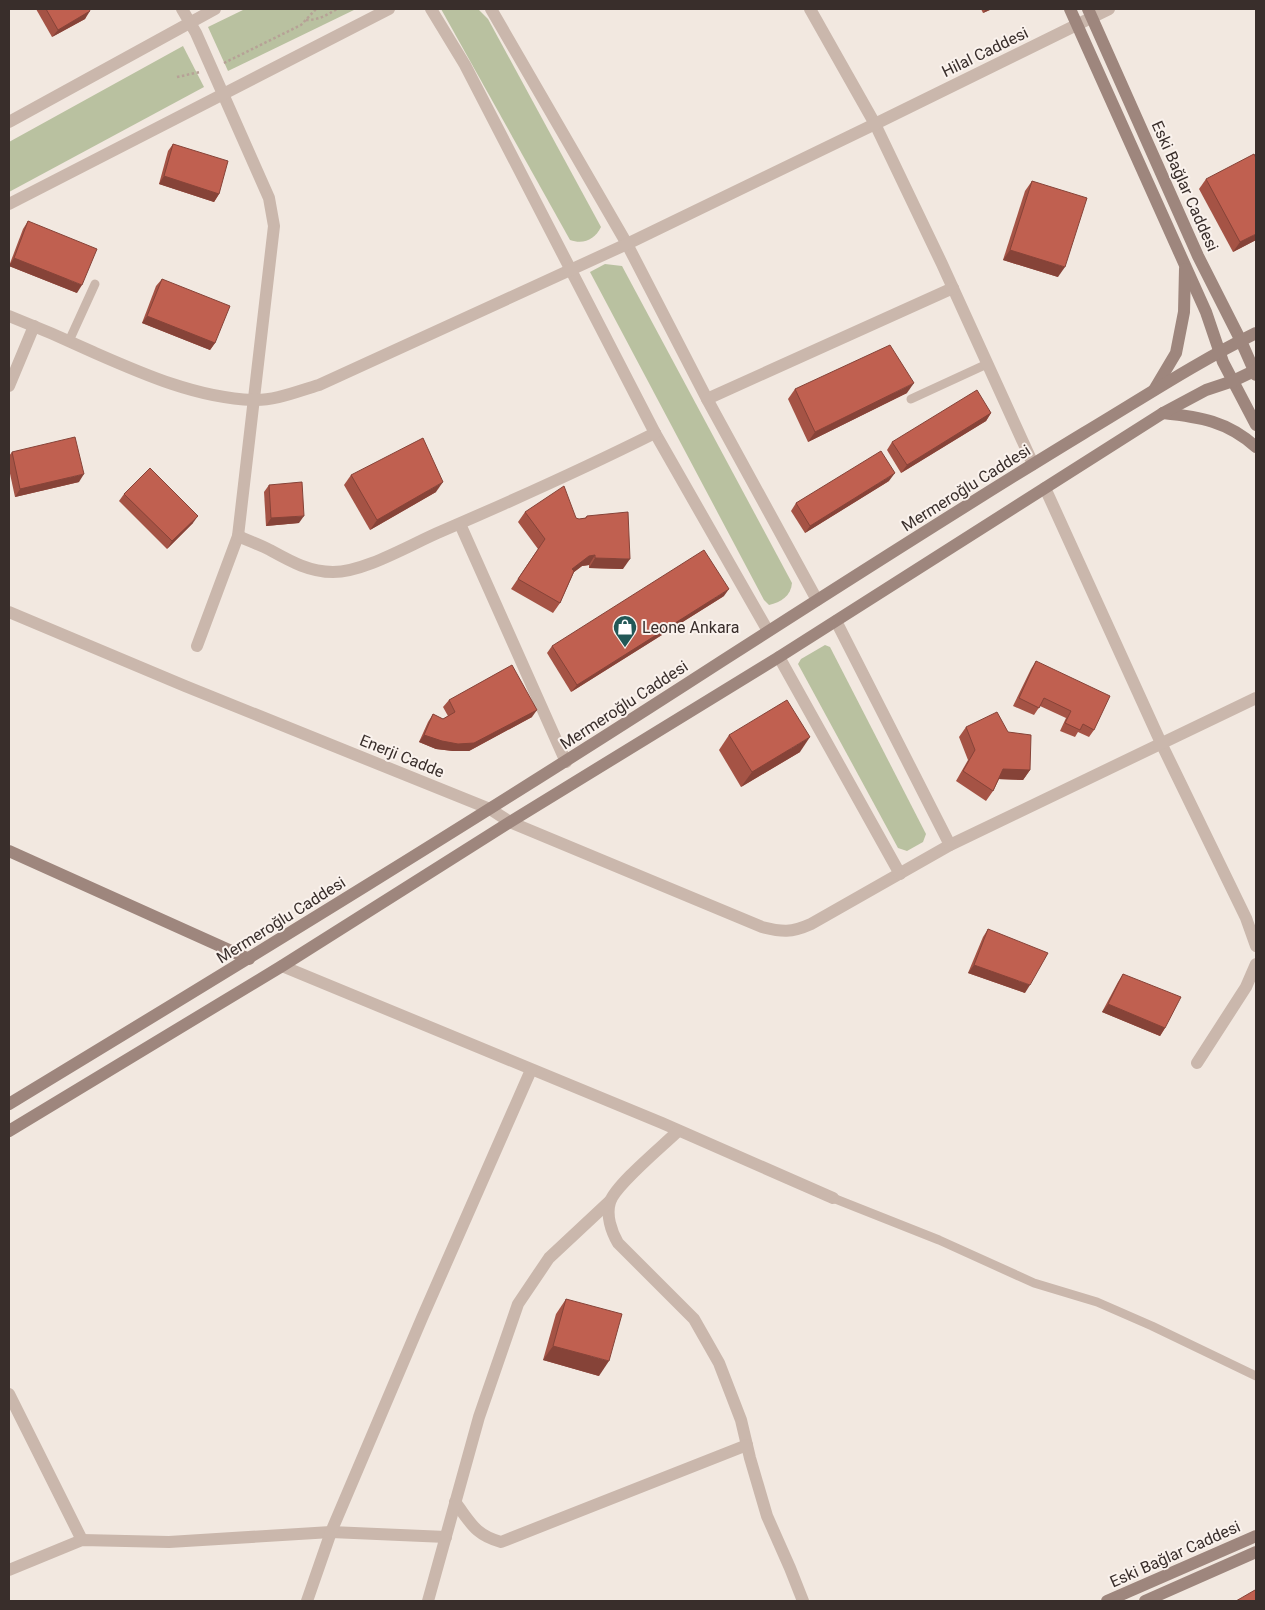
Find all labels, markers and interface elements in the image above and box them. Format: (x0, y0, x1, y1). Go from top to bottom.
street label: Hilal Caddesi (939, 23, 1031, 81)
street label: Eski Bağlar Caddesi (1148, 118, 1222, 254)
street label: Mermeroğlu Caddesi (898, 441, 1034, 535)
shop icon: Leone Ankara (612, 614, 638, 648)
place label: Leone Ankara (642, 618, 739, 637)
street label: Mermeroğlu Caddesi (557, 657, 691, 753)
street label: Enerji Cadde (357, 730, 447, 782)
street label: Mermeroğlu Caddesi (213, 873, 349, 967)
street label: Eski Bağlar Caddesi (1107, 1517, 1243, 1591)

